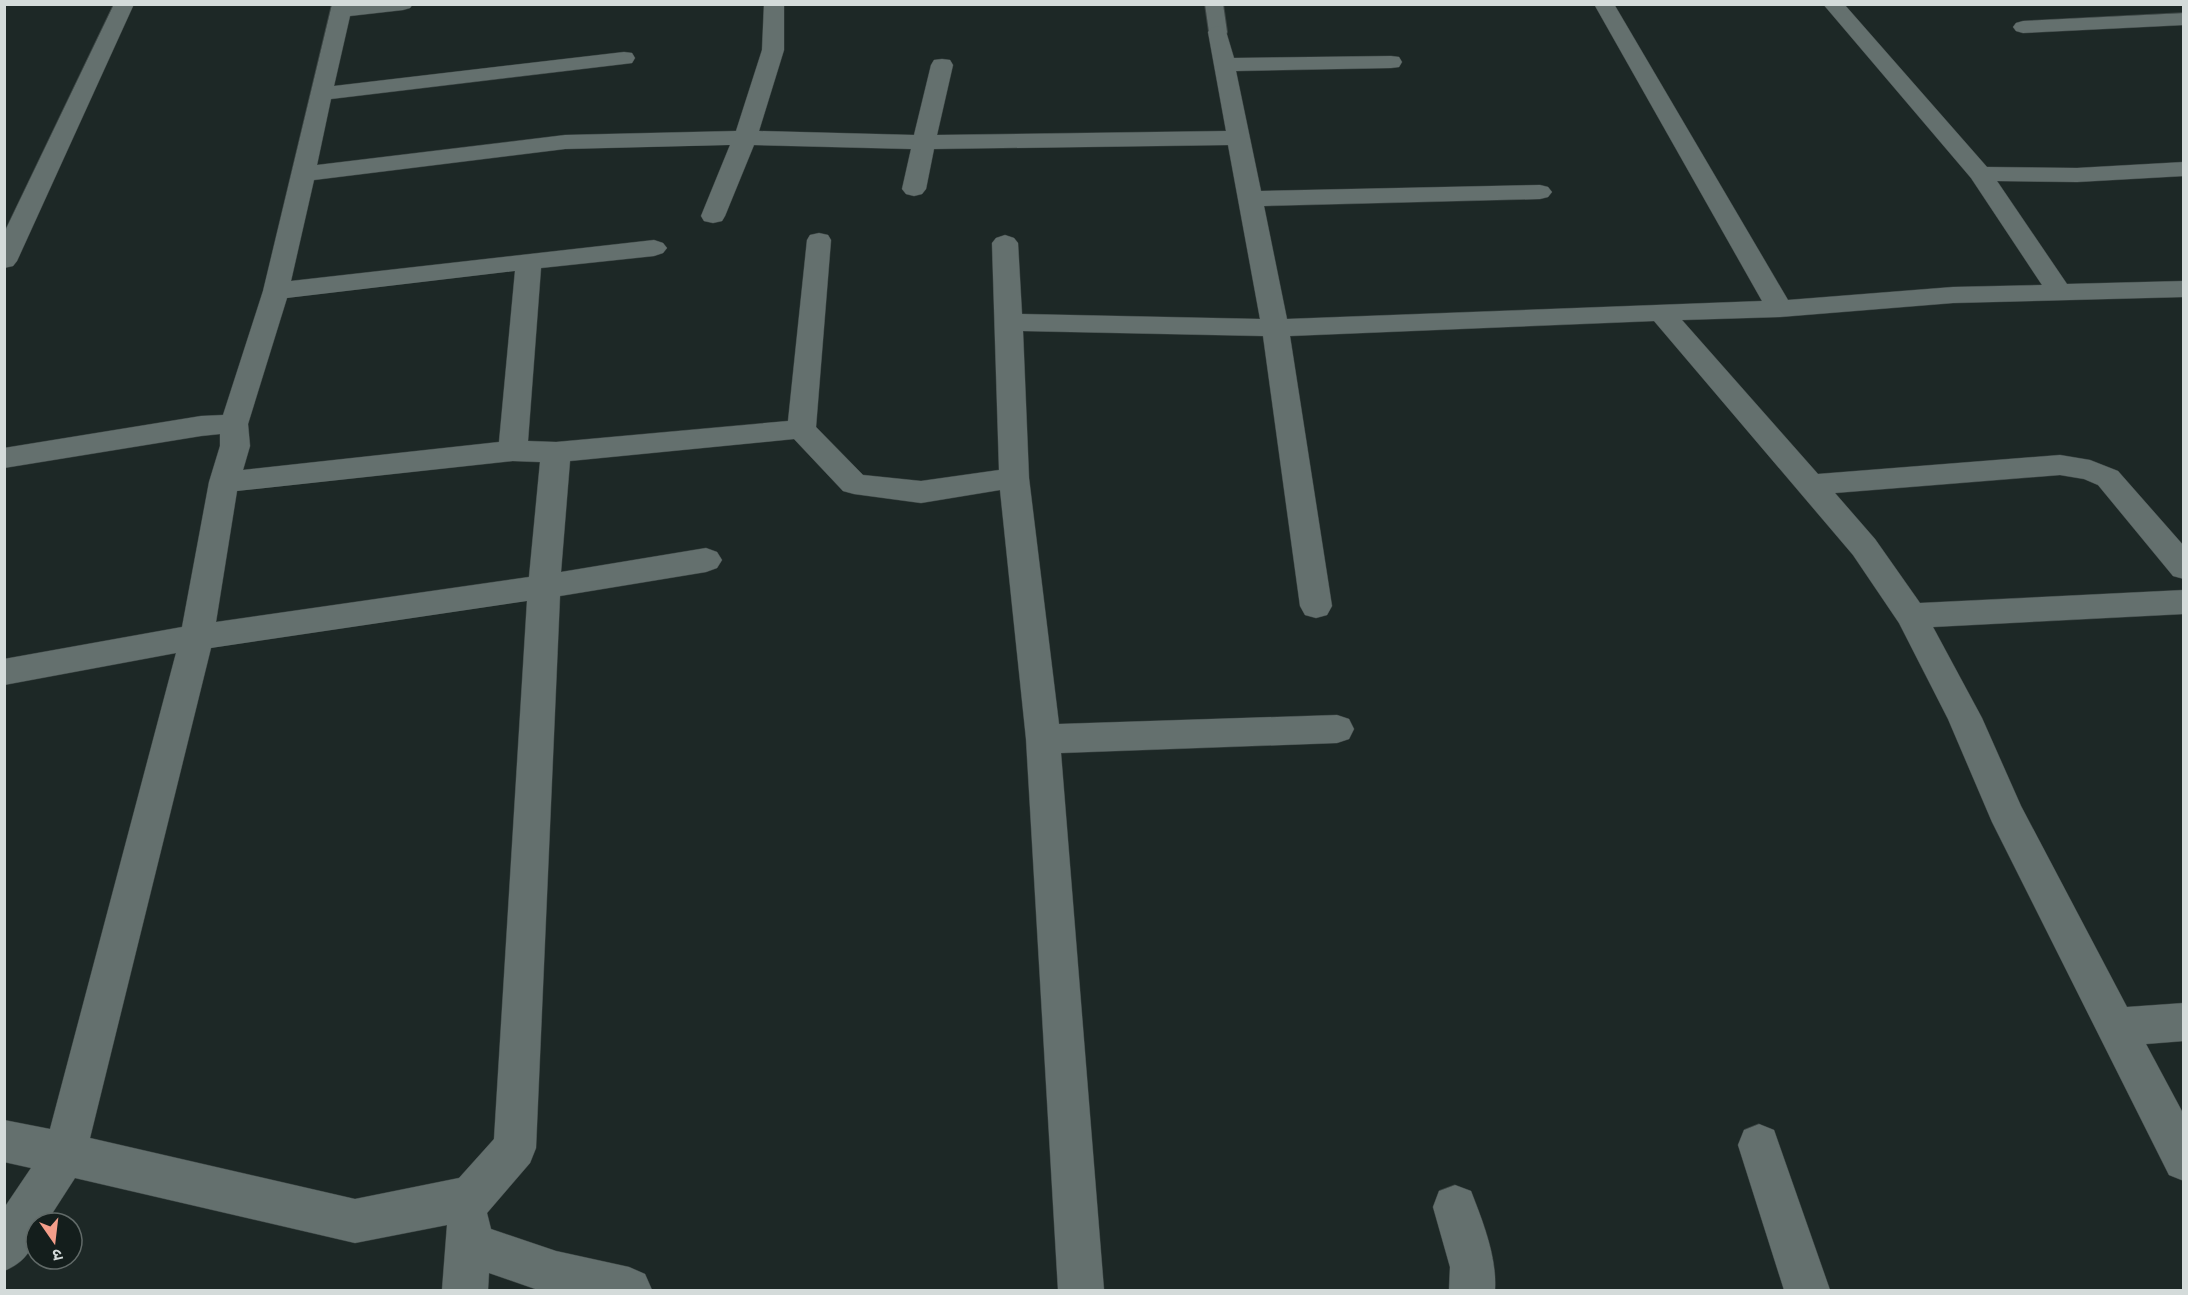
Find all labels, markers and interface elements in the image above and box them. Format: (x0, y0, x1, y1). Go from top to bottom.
north arrow (24, 1211, 84, 1271)
text: उ (50, 1244, 65, 1268)

